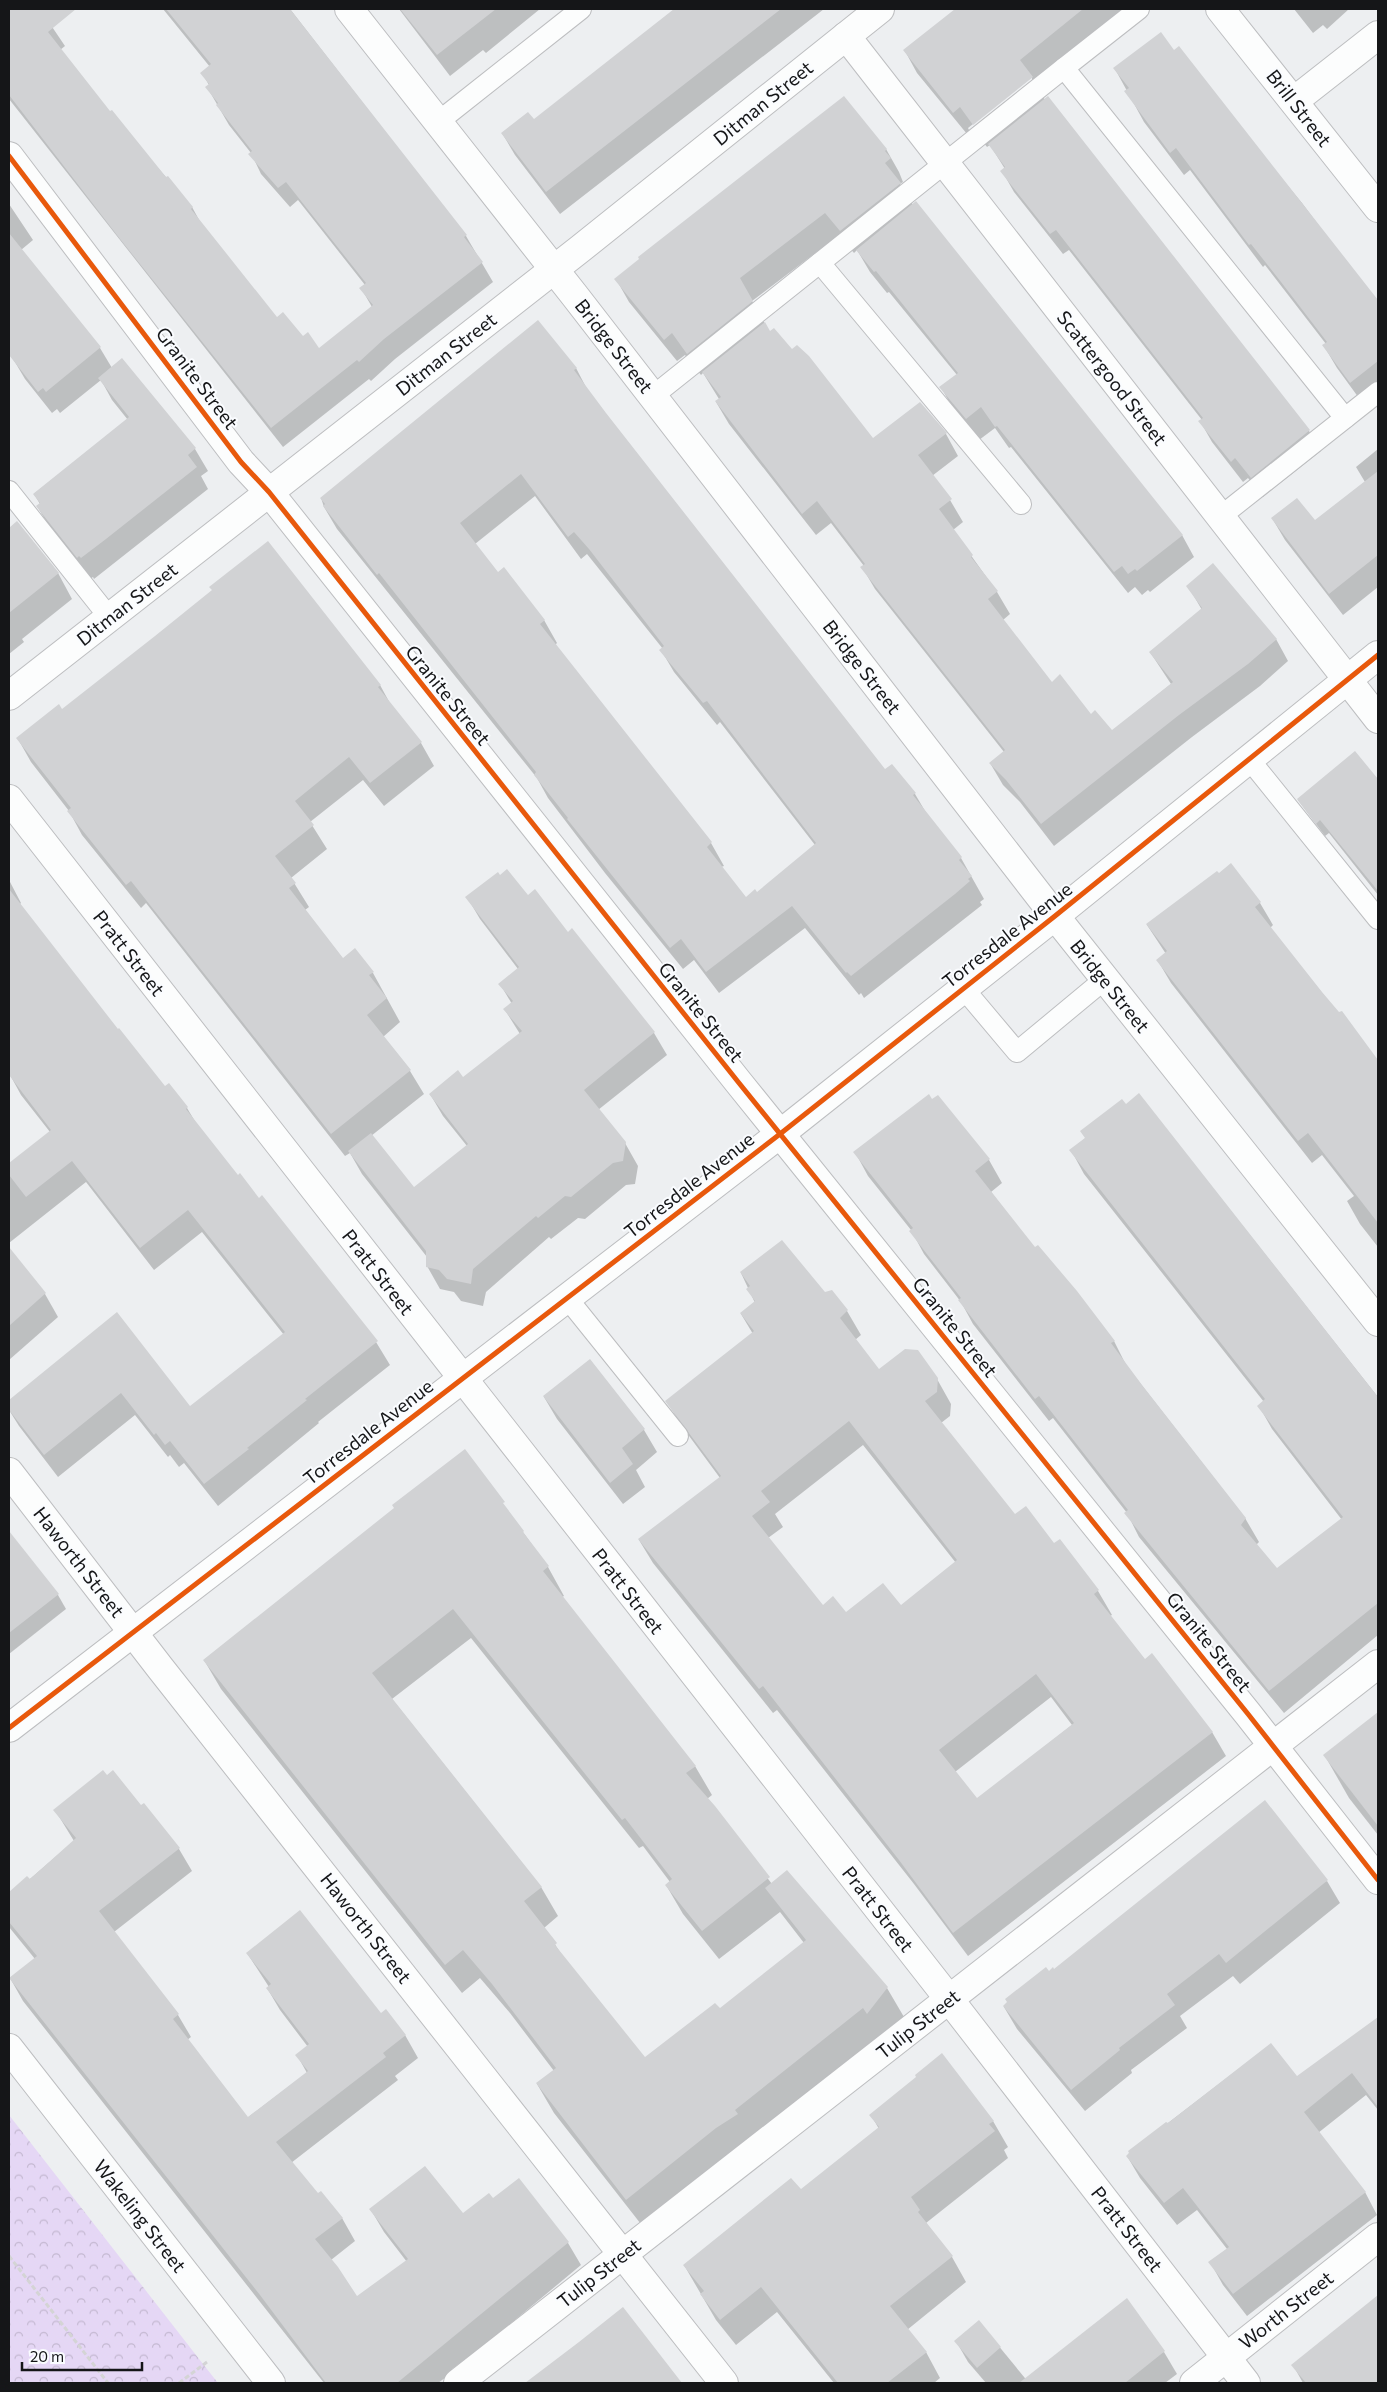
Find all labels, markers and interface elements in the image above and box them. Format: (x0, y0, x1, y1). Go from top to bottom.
street label: Ditman Street (708, 55, 817, 150)
street label: Brill Street (1262, 64, 1337, 151)
street label: Bridge Street (570, 294, 658, 398)
street label: Scattergood Street (1053, 306, 1172, 450)
street label: Ditman Street (391, 307, 501, 400)
street label: Granite Street (151, 322, 243, 434)
street label: Ditman Street (72, 557, 182, 650)
street label: Bridge Street (818, 615, 906, 719)
street label: Granite Street (401, 640, 496, 750)
street label: Torresdale Avenue (937, 877, 1076, 992)
street label: Pratt Street (89, 905, 170, 1000)
street label: Bridge Street (1066, 934, 1155, 1037)
street label: Granite Street (654, 957, 749, 1067)
street label: Torresdale Avenue (619, 1127, 758, 1242)
street label: Pratt Street (338, 1224, 419, 1319)
street label: Granite Street (908, 1272, 1003, 1382)
street label: Torresdale Avenue (298, 1374, 437, 1489)
street label: Haworth Street (29, 1502, 130, 1622)
street label: Pratt Street (588, 1543, 669, 1638)
street label: Granite Street (1162, 1587, 1257, 1697)
street label: Pratt Street (838, 1861, 919, 1956)
street label: Haworth Street (316, 1868, 417, 1988)
street label: Tulip Street (871, 1984, 964, 2063)
street label: Wakeling Street (89, 2155, 192, 2277)
street label: Pratt Street (1087, 2181, 1168, 2276)
street label: Tulip Street (552, 2233, 645, 2312)
street label: Worth Street (1234, 2266, 1337, 2353)
scale bar (22, 2340, 142, 2372)
text: 20 m (30, 2347, 64, 2365)

